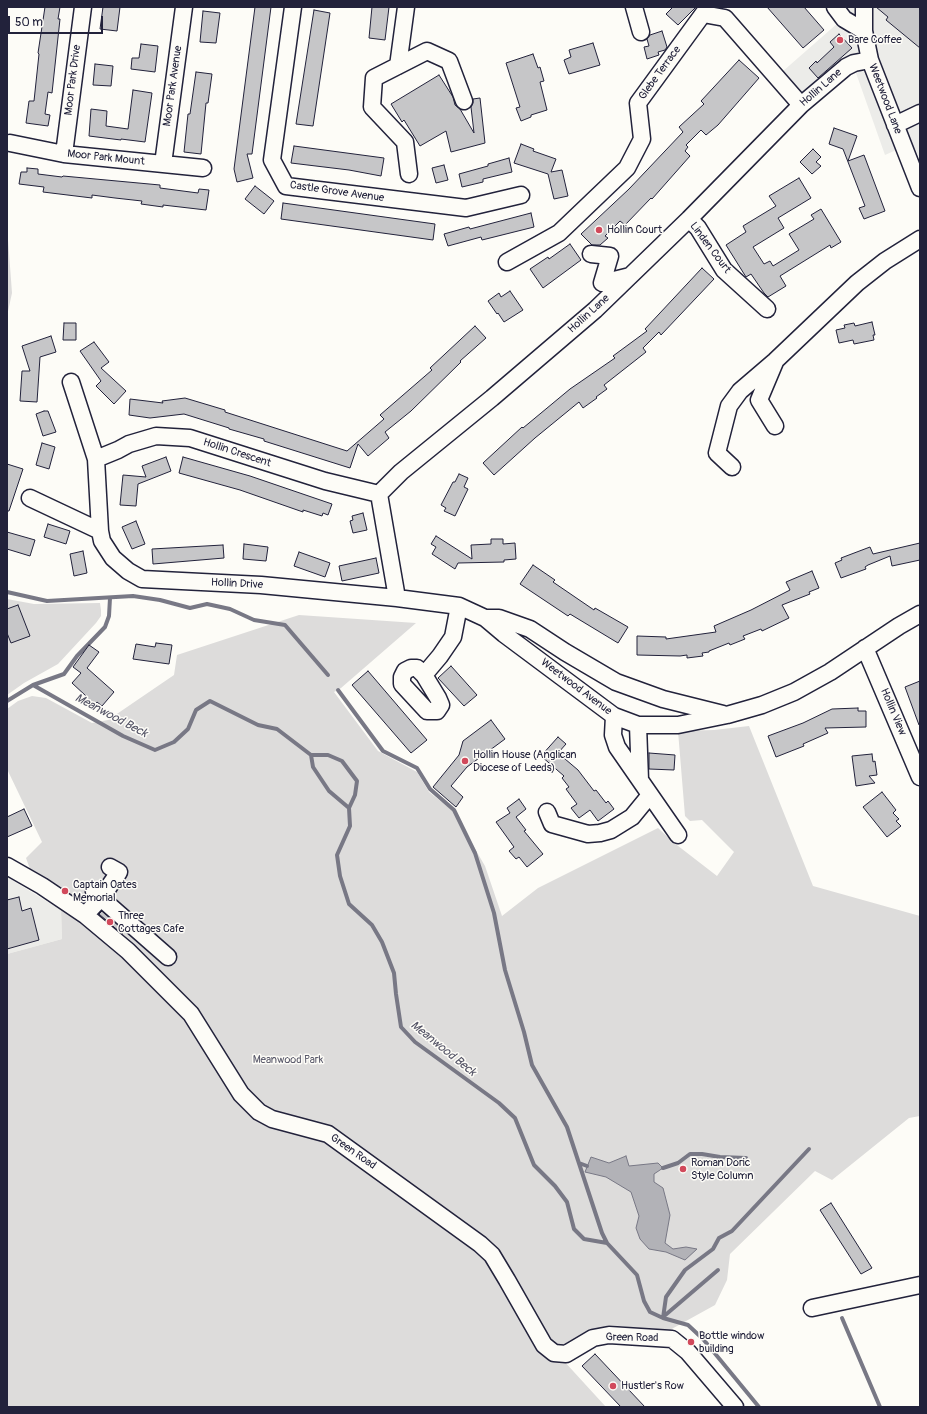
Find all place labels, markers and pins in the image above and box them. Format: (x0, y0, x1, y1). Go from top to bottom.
place label: Bare Coffee (848, 33, 902, 47)
marker: Bare Coffee (835, 35, 845, 45)
place label: Hollin Court (607, 223, 662, 237)
marker: Hollin Court (594, 225, 604, 235)
place label: Hollin House (Anglican Diocese of Leeds) (473, 748, 576, 774)
marker: Hollin House (Anglican Diocese of Leeds) (460, 756, 470, 766)
place label: Captain Oates Memorial (73, 878, 137, 904)
marker: Captain Oates Memorial (60, 886, 70, 896)
place label: Three Cottages Cafe (118, 909, 184, 935)
marker: Three Cottages Cafe (105, 917, 115, 927)
place label: Roman Doric Style Column (691, 1156, 753, 1182)
marker: Roman Doric Style Column (678, 1164, 688, 1174)
place label: Bottle window building (699, 1329, 764, 1355)
marker: Bottle window building (686, 1337, 696, 1347)
place label: Hustler's Row (621, 1379, 684, 1393)
marker: Hustler's Row (608, 1381, 618, 1391)

